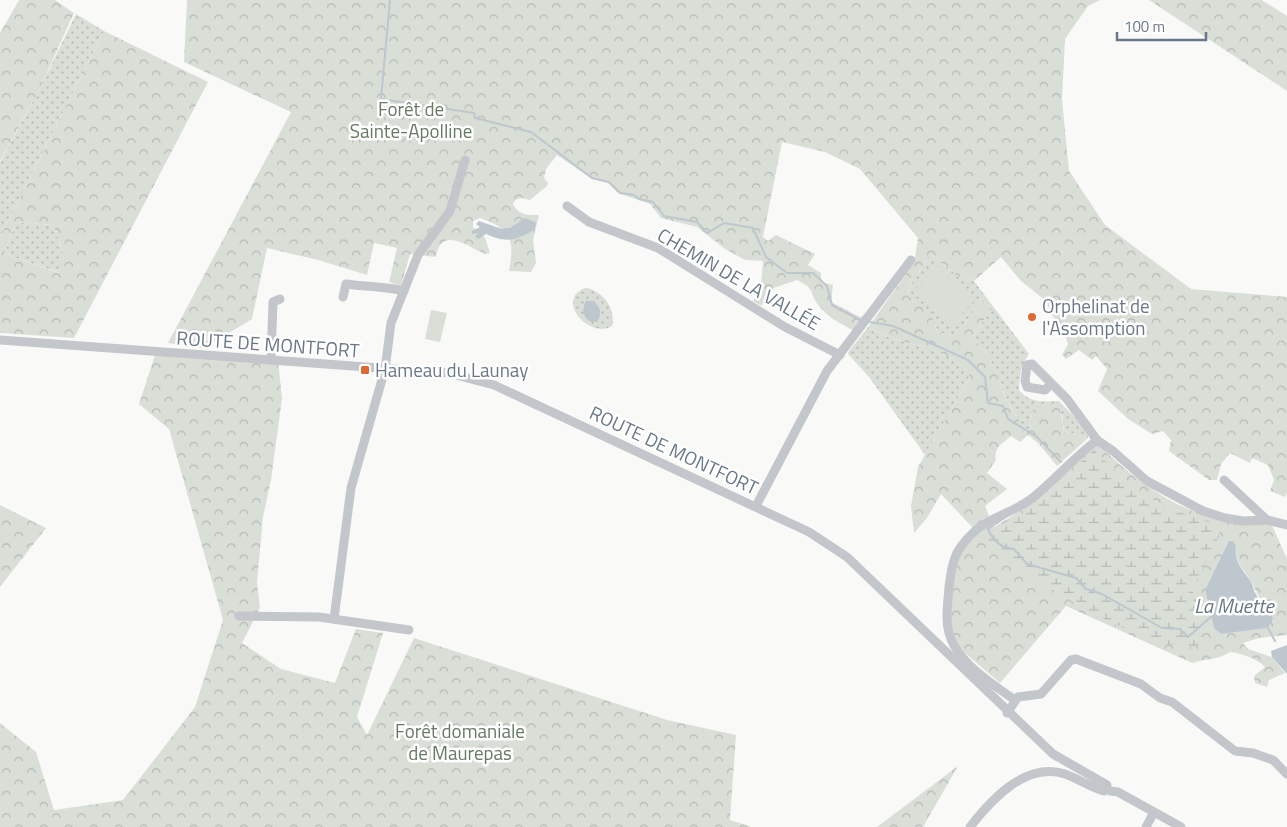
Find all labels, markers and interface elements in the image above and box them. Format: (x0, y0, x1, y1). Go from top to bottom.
scale bar (1117, 10, 1206, 42)
text: 100 m (1124, 15, 1165, 38)
park label: Forêt de Sainte-Apolline (350, 94, 472, 145)
street label: CHEMIN DE LA VALLÉE (652, 220, 826, 337)
place label: Orphelinat de l'Assomption (1042, 291, 1150, 342)
marker: Orphelinat de l'Assomption (1026, 311, 1038, 323)
street label: ROUTE DE MONTFORT (176, 323, 360, 364)
place label: Hameau du Launay (375, 355, 528, 384)
marker: Hameau du Launay (359, 364, 371, 376)
street label: ROUTE DE MONTFORT (585, 398, 763, 501)
water label: La Muette (1194, 590, 1276, 621)
park label: Forêt domaniale de Maurepas (395, 716, 525, 767)

